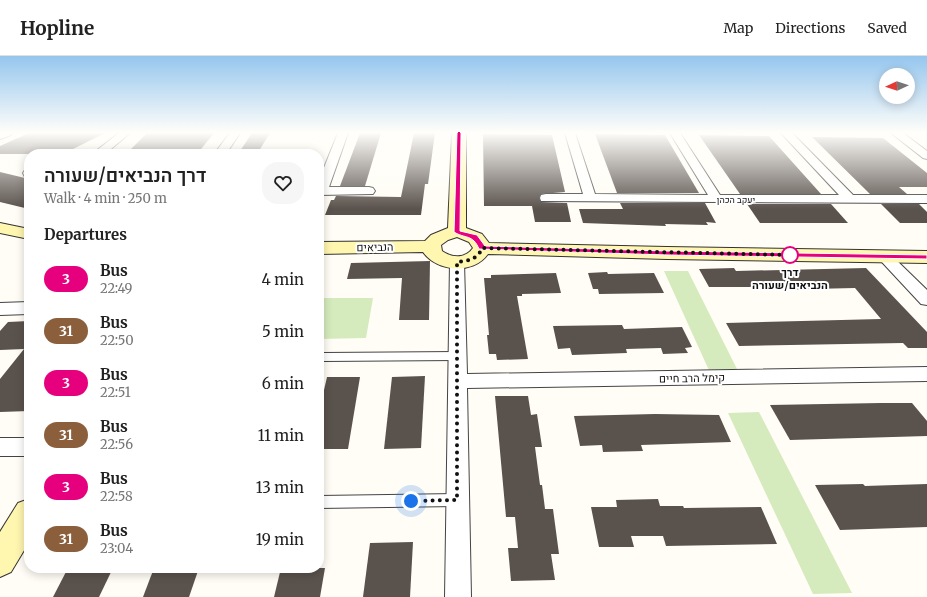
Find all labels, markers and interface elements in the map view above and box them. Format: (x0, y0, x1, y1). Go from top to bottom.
text: Hopline (20, 16, 94, 40)
text: Map (723, 19, 753, 37)
text: Directions (775, 19, 845, 37)
text: Saved (867, 19, 907, 37)
north arrow (879, 68, 915, 104)
map controls (879, 68, 915, 104)
button: heart (262, 162, 304, 204)
text: דרך הנביאים/שעורה (44, 163, 206, 187)
text: Walk · 4 min · 250 m (44, 190, 167, 207)
street label: יעקב הכהן (717, 194, 755, 205)
text: Departures (44, 225, 127, 244)
street label: הנביאים (356, 240, 394, 254)
marker: דרך הנביאים/שעורה (781, 246, 799, 264)
text: Bus (100, 261, 128, 280)
place label: דרך הנביאים/שעורה (752, 265, 828, 292)
text: 3 (62, 270, 70, 288)
text: 4 min (262, 270, 304, 289)
text: 22:49 (100, 280, 133, 297)
text: Bus (100, 313, 128, 332)
text: 31 (59, 322, 73, 340)
text: 5 min (262, 322, 304, 341)
text: 22:50 (100, 332, 134, 349)
text: Bus (100, 365, 128, 384)
street label: קימל הרב חיים (659, 370, 725, 386)
text: 3 (62, 374, 70, 392)
text: 6 min (262, 374, 304, 393)
text: 22:51 (100, 384, 131, 401)
text: Bus (100, 417, 128, 436)
text: 31 (59, 426, 73, 444)
text: 11 min (258, 426, 304, 445)
text: 22:56 (100, 436, 133, 453)
text: Bus (100, 469, 128, 488)
text: 3 (62, 478, 70, 496)
text: 13 min (256, 478, 304, 497)
text: 22:58 (100, 488, 133, 505)
your location (401, 491, 421, 511)
text: Bus (100, 521, 128, 540)
text: 31 (59, 530, 73, 548)
text: 19 min (256, 530, 304, 549)
text: 23:04 (100, 540, 133, 557)

